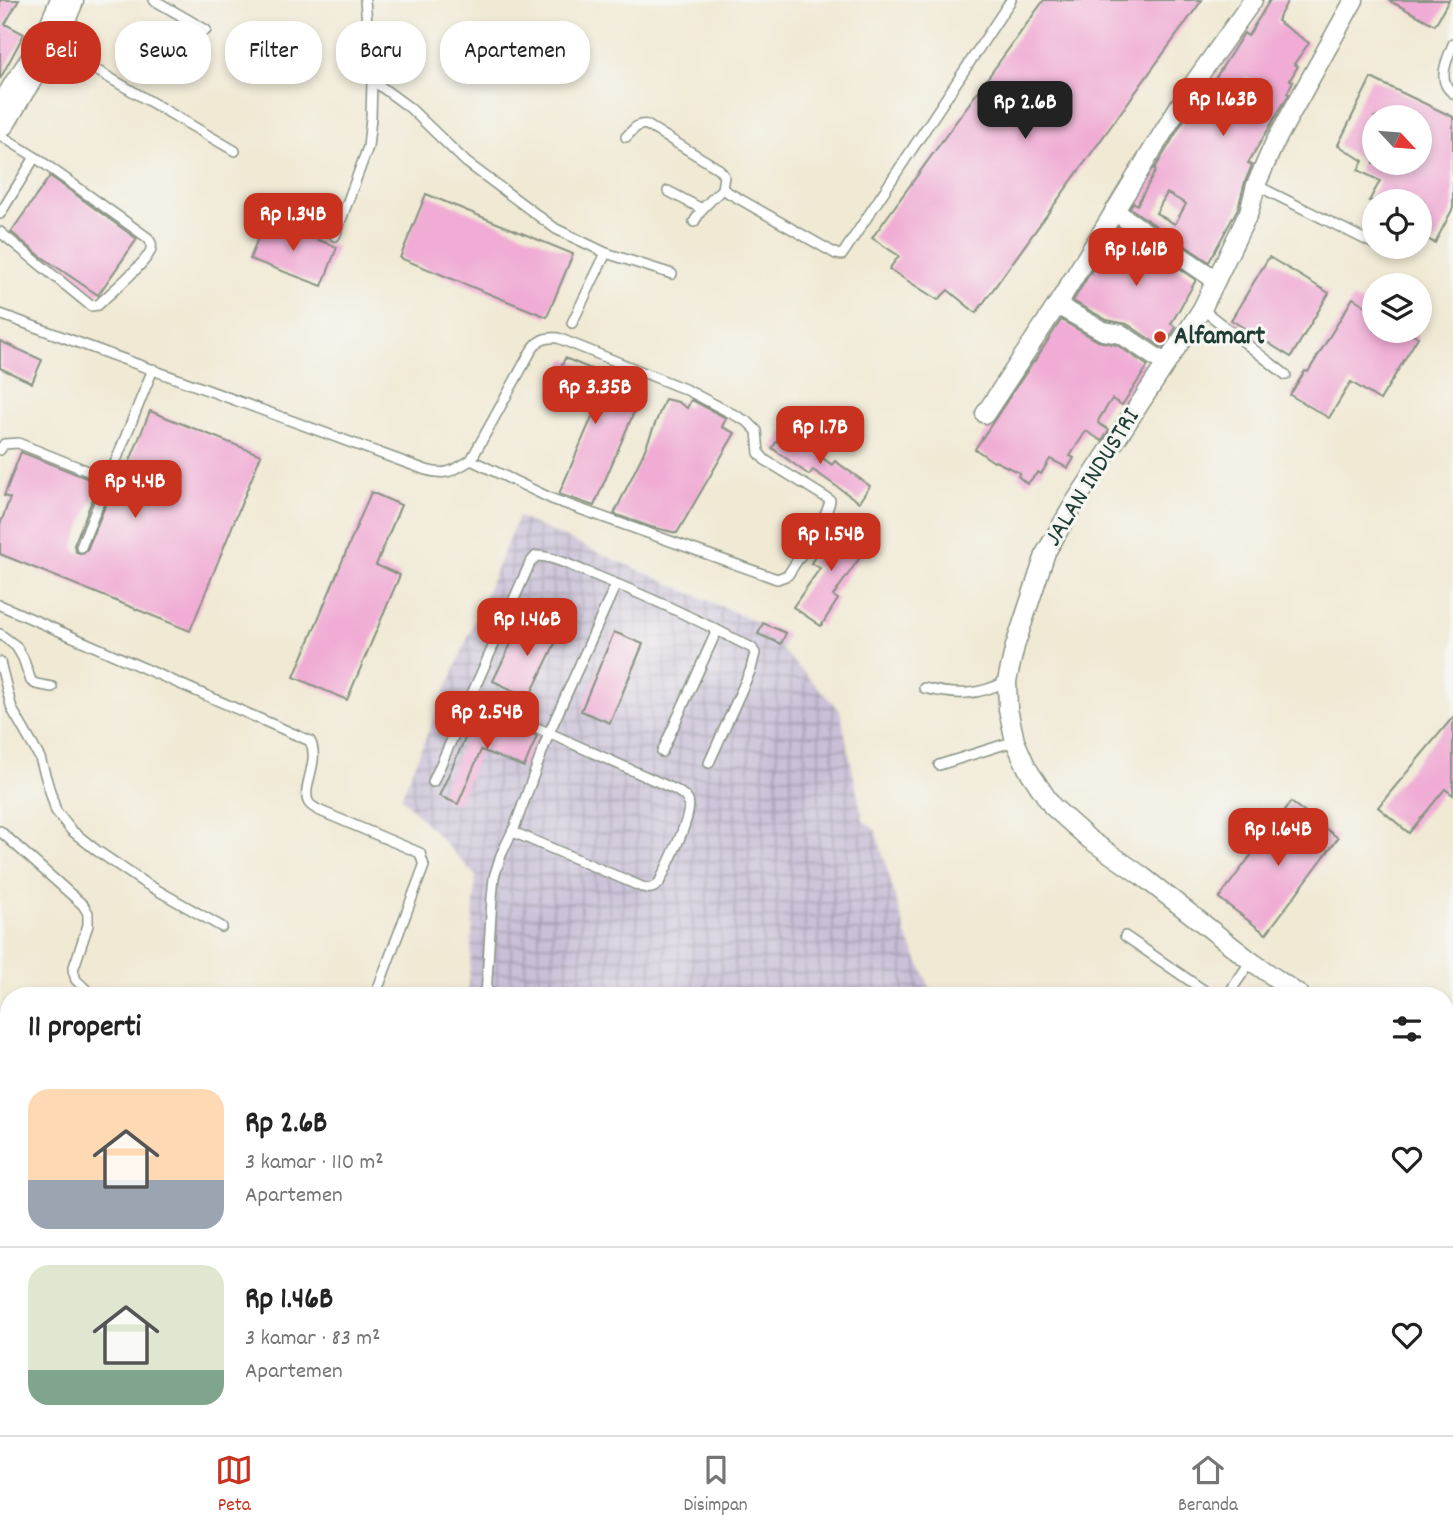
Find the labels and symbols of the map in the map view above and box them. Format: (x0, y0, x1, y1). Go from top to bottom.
pin: Rp 1.63B (1151, 78, 1295, 138)
pin: Rp 2.6B (960, 82, 1090, 141)
north arrow (1362, 105, 1432, 175)
pin: Rp 1.34B (221, 194, 365, 253)
pin: Rp 1.61B (1064, 229, 1208, 288)
place label: Alfamart (1174, 319, 1265, 356)
marker: Alfamart (1152, 329, 1168, 345)
pin: Rp 3.35B (523, 366, 667, 426)
street label: JALAN INDUSTRI (1036, 402, 1150, 554)
pin: Rp 1.7B (755, 406, 885, 466)
pin: Rp 4.4B (70, 461, 200, 520)
pin: Rp 1.54B (759, 514, 903, 573)
pin: Rp 1.46B (455, 598, 599, 658)
pin: Rp 2.54B (415, 692, 559, 751)
pin: Rp 1.64B (1206, 808, 1350, 868)

